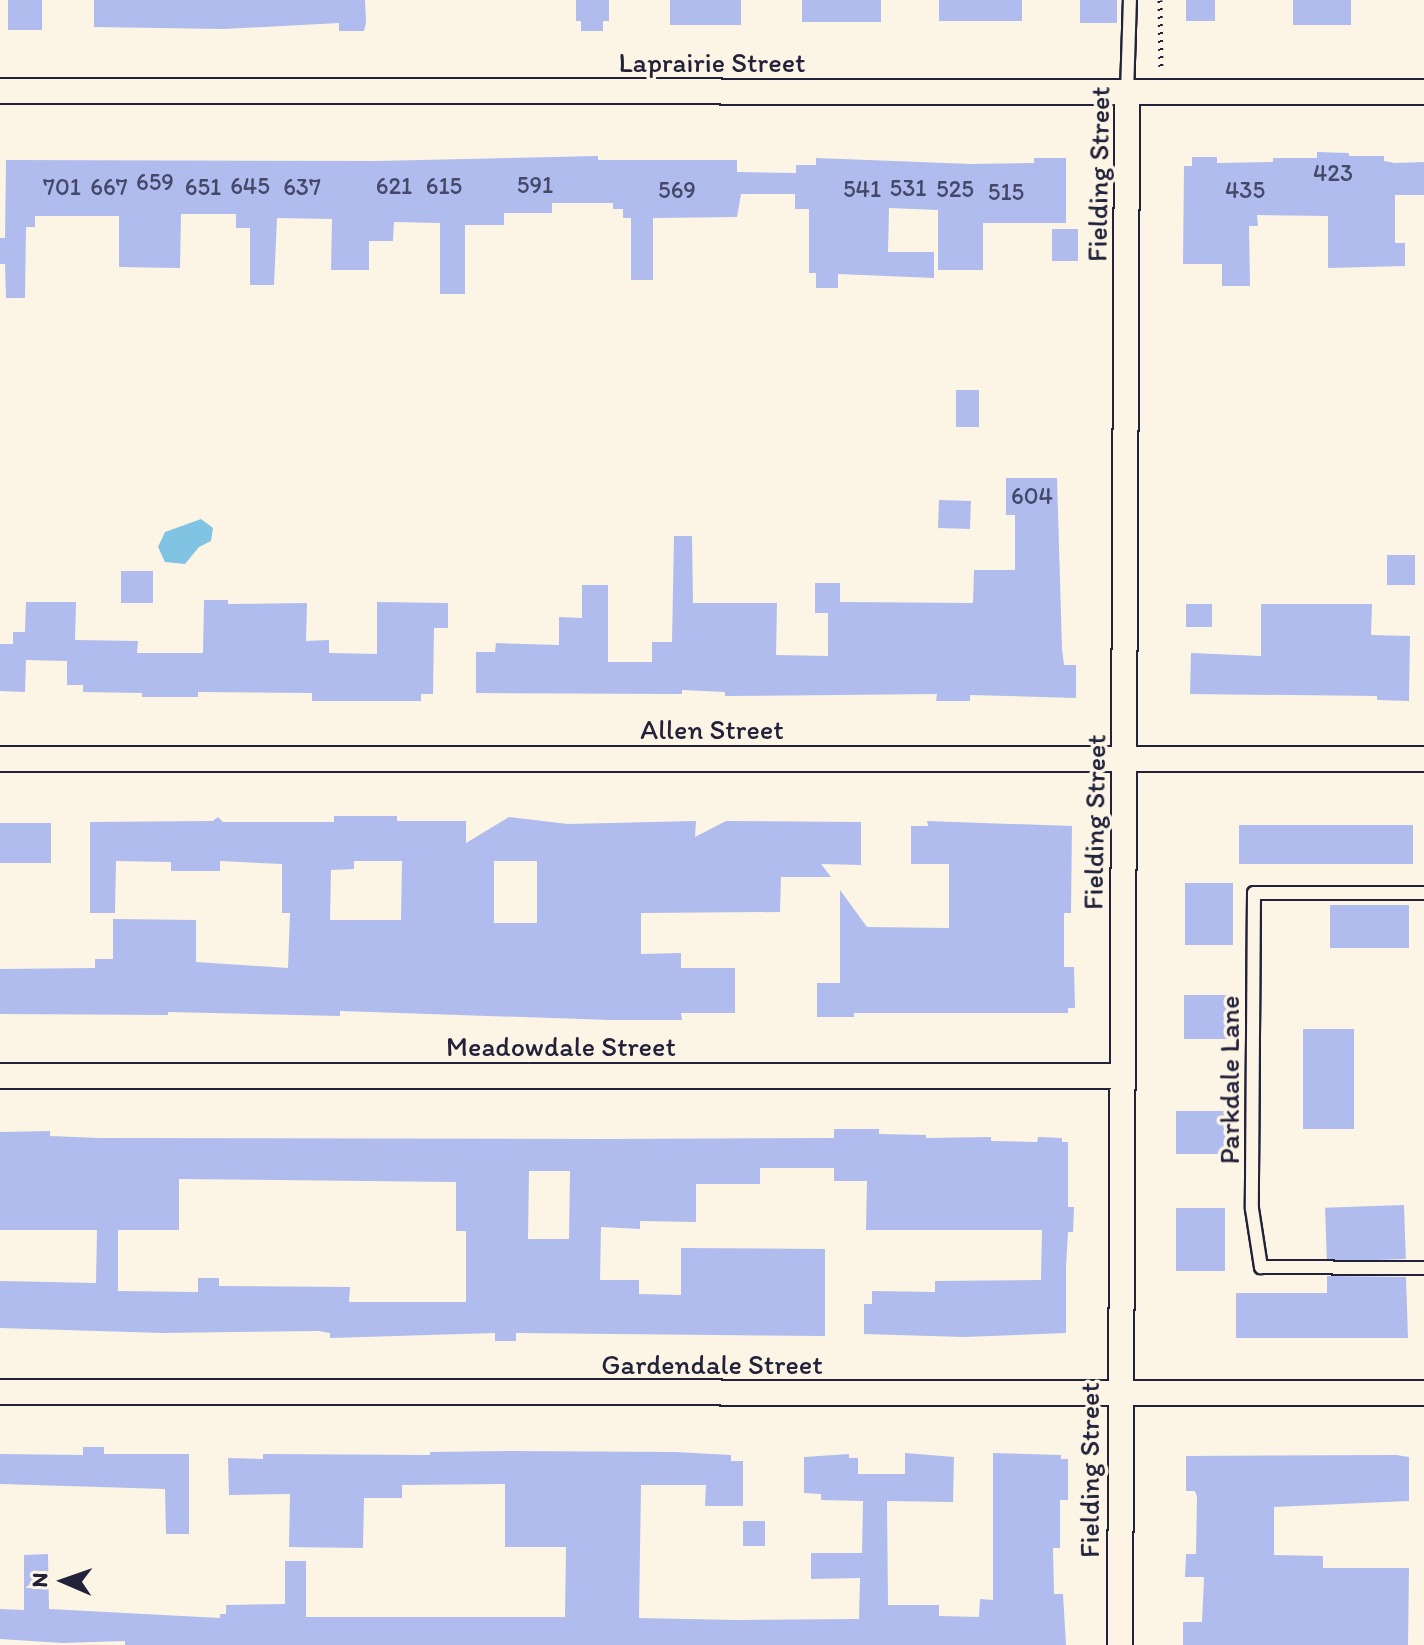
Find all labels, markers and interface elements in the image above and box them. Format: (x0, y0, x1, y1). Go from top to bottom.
street label: Laprairie Street (619, 45, 805, 79)
street label: Fielding Street (1080, 86, 1116, 262)
house number: 423 (1313, 159, 1353, 187)
house number: 659 (136, 168, 174, 196)
house number: 591 (517, 171, 553, 199)
house number: 645 (230, 172, 270, 200)
house number: 621 (376, 172, 412, 200)
house number: 615 (426, 172, 462, 200)
house number: 701 (43, 173, 81, 201)
house number: 667 (90, 173, 128, 201)
house number: 651 (185, 173, 221, 201)
house number: 637 (283, 173, 321, 201)
house number: 531 (890, 174, 926, 202)
house number: 541 (843, 175, 881, 203)
house number: 525 (936, 175, 974, 203)
house number: 569 (658, 176, 696, 204)
house number: 435 (1225, 176, 1265, 204)
house number: 515 (988, 178, 1024, 206)
house number: 604 (1011, 482, 1053, 510)
street label: Allen Street (640, 712, 784, 746)
street label: Fielding Street (1076, 734, 1112, 910)
street label: Parkdale Lane (1212, 995, 1246, 1165)
street label: Meadowdale Street (446, 1029, 676, 1063)
street label: Gardendale Street (602, 1347, 822, 1381)
street label: Fielding Street (1072, 1382, 1106, 1558)
north arrow (24, 1541, 104, 1621)
text: N (26, 1572, 53, 1588)

